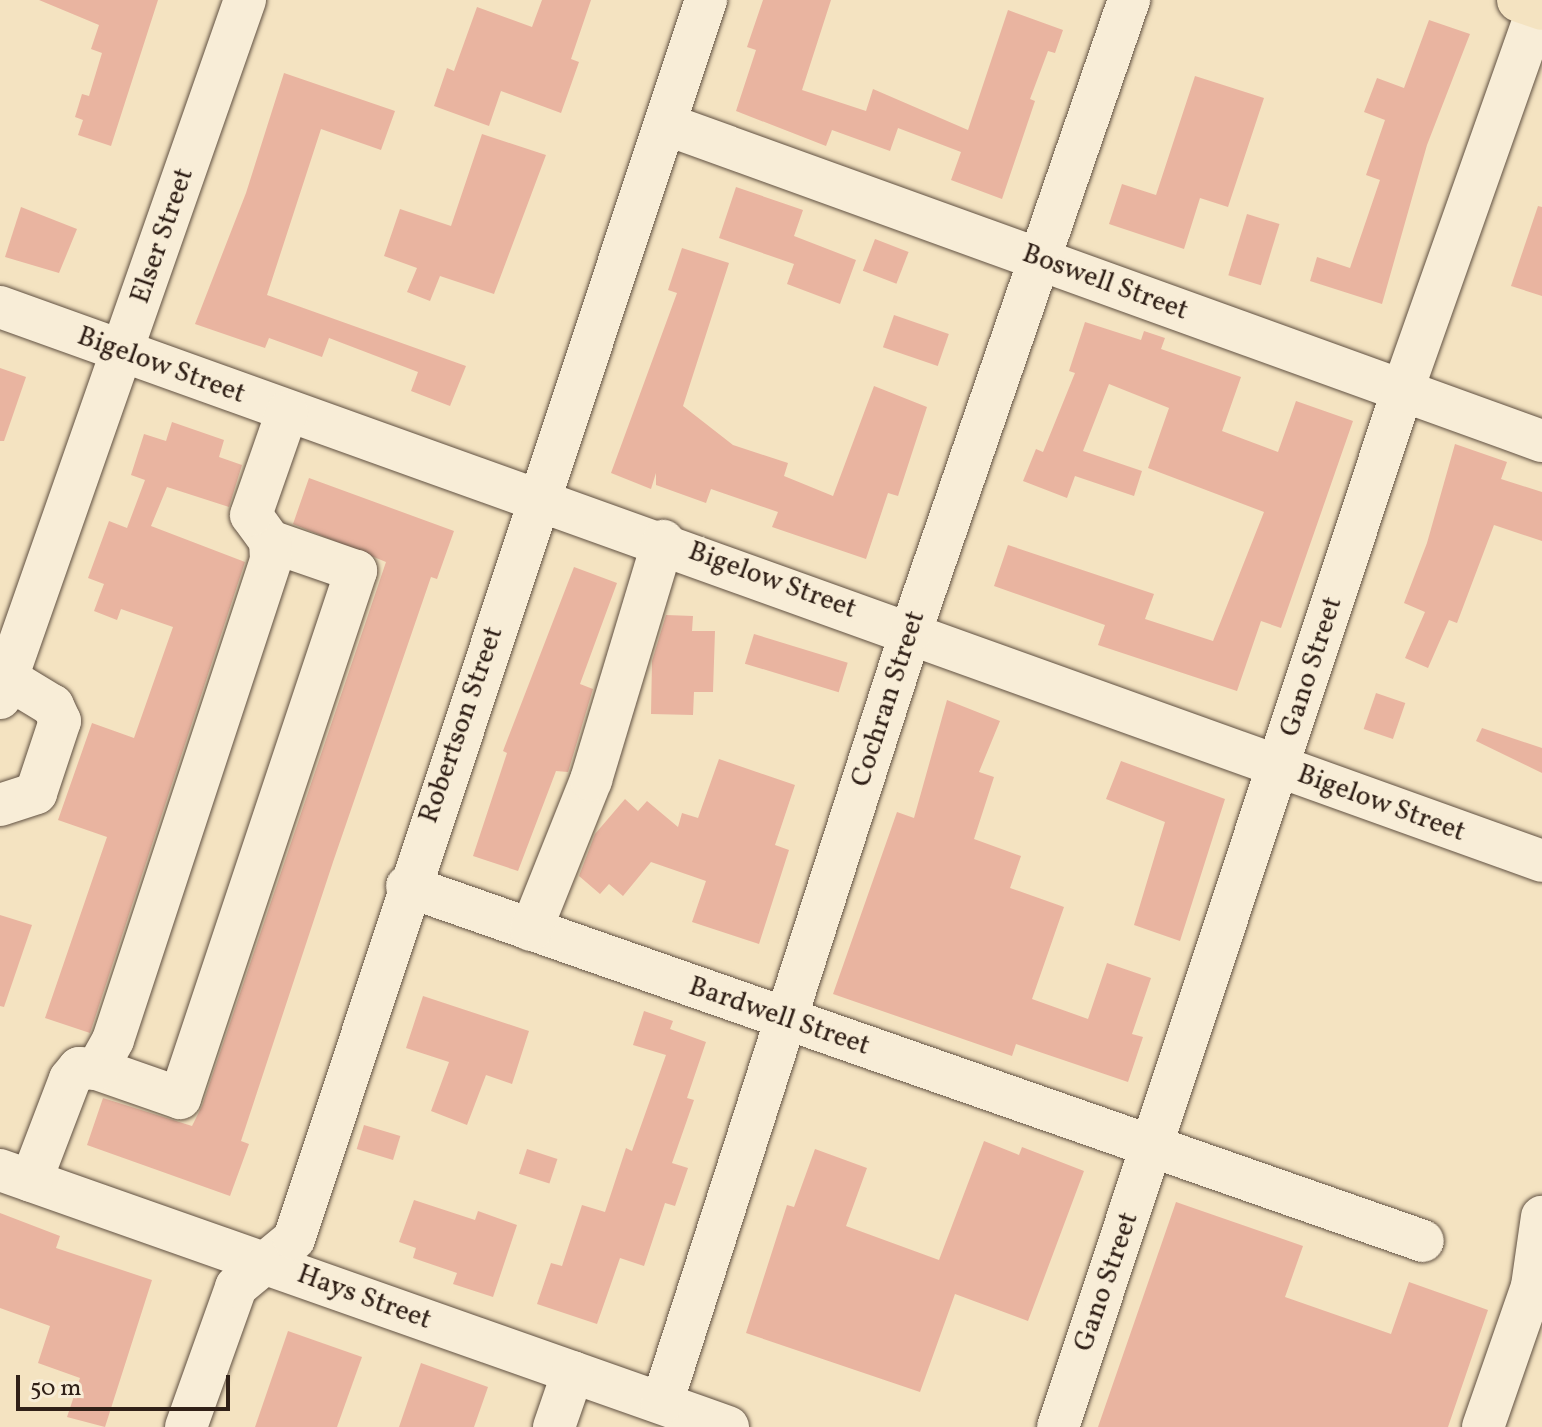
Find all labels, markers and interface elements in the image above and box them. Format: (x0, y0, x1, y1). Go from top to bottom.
street label: Elser Street (124, 164, 202, 308)
street label: Boswell Street (1017, 237, 1193, 329)
street label: Bigelow Street (72, 320, 250, 412)
street label: Bigelow Street (683, 535, 861, 627)
street label: Gano Street (1274, 593, 1350, 741)
street label: Cochran Street (845, 607, 933, 791)
street label: Robertson Street (413, 622, 511, 828)
street label: Bigelow Street (1292, 758, 1470, 850)
street label: Bardwell Street (684, 970, 874, 1064)
street label: Gano Street (1068, 1208, 1146, 1356)
street label: Hays Street (292, 1258, 436, 1338)
scale bar (20, 1359, 234, 1409)
text: 50 m (30, 1372, 82, 1406)

